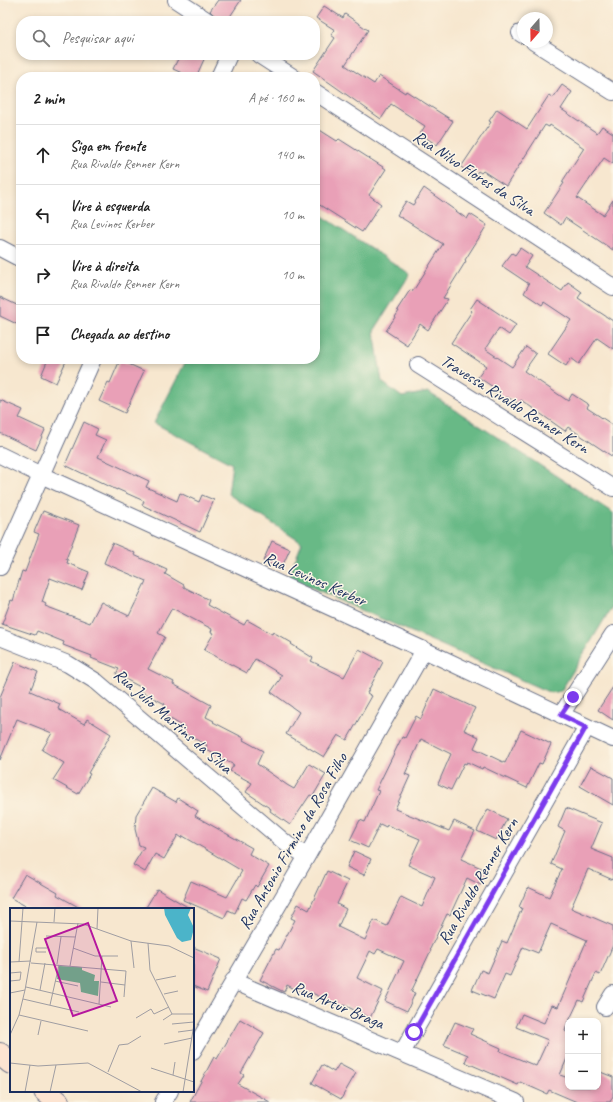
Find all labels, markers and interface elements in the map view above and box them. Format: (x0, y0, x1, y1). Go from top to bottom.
north arrow (517, 12, 553, 48)
search box (16, 16, 320, 60)
icon: search (30, 27, 52, 49)
text: Pesquisar aqui (62, 29, 133, 48)
text: 2 min (32, 88, 65, 109)
text: A pé · 160 m (248, 90, 304, 106)
street label: Rua Nilvo Flores da Silva (409, 126, 540, 221)
text: Siga em frente (70, 137, 146, 156)
icon: ahead (32, 144, 54, 166)
text: 140 m (276, 147, 304, 163)
text: Rua Rivaldo Renner Kern (70, 156, 179, 172)
text: Vire à esquerda (70, 197, 149, 216)
icon: left (32, 204, 54, 226)
text: 10 m (282, 207, 304, 223)
text: Rua Levinos Kerber (70, 216, 154, 232)
text: Vire à direita (70, 257, 139, 276)
icon: right (32, 264, 54, 286)
text: 10 m (282, 267, 304, 283)
text: Rua Rivaldo Renner Kern (70, 276, 179, 292)
icon: arrive (32, 324, 54, 346)
text: Chegada ao destino (70, 325, 169, 344)
street label: Travessa Rivaldo Renner Kern (437, 350, 594, 459)
street label: Rua Levinos Kerber (260, 547, 371, 612)
street label: Rua Julio Martins da Silva (109, 664, 238, 779)
route end (564, 688, 582, 706)
street label: Rua Antonio Firmino da Rosa Filho (234, 748, 353, 933)
street label: Rua Rivaldo Renner Kern (433, 814, 523, 948)
inset map (10, 908, 194, 1092)
street label: Rua Artur Braga (289, 976, 388, 1034)
map controls (565, 1018, 601, 1090)
button: + (565, 1018, 601, 1054)
route start (405, 1023, 423, 1041)
button: − (565, 1054, 601, 1090)

